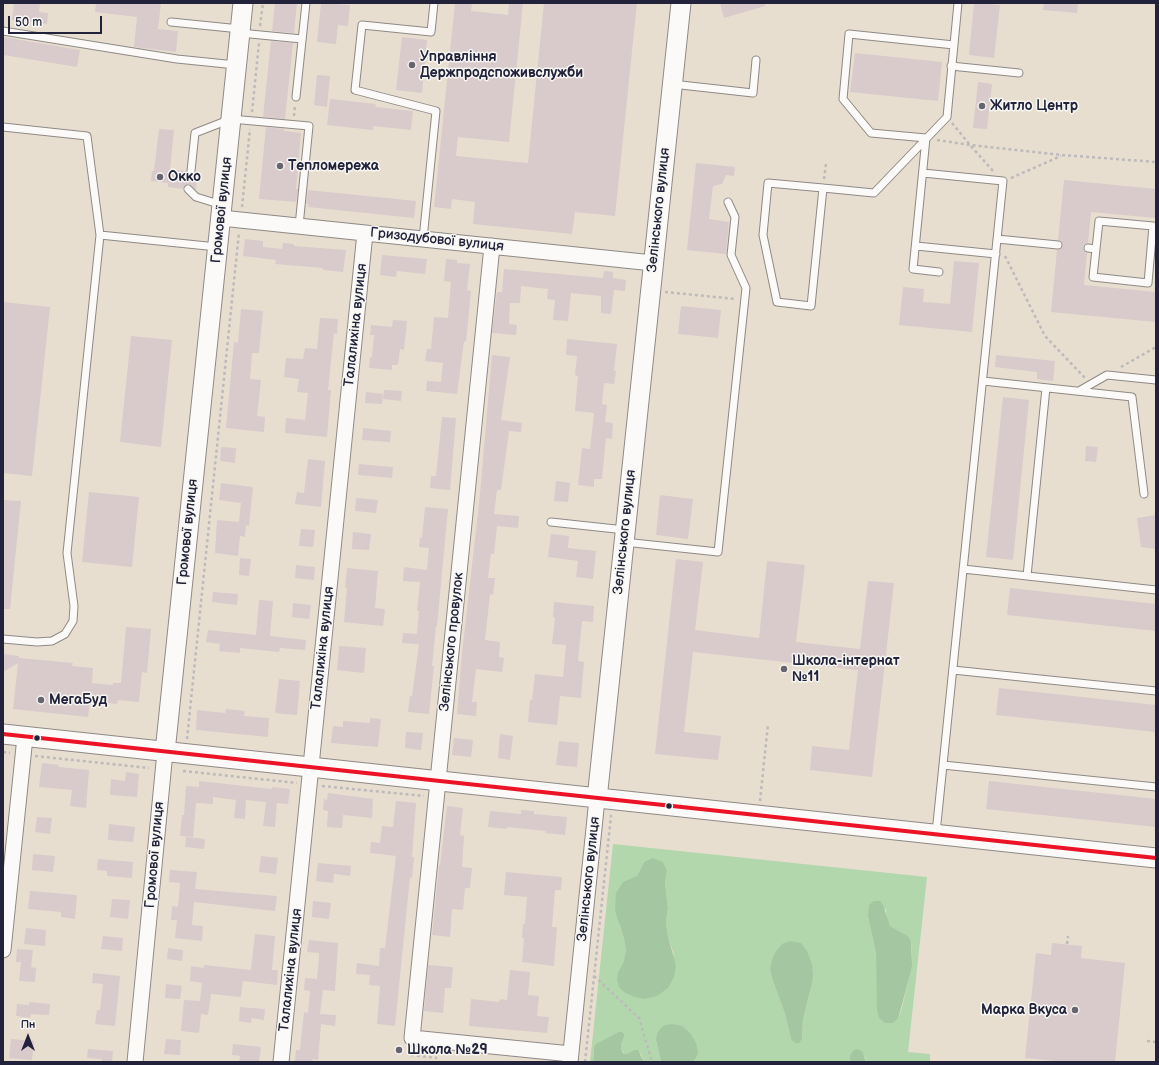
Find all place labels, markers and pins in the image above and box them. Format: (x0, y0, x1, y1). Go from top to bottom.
place label: Управління Держпродспоживслужби (420, 49, 583, 82)
marker: Управління Держпродспоживслужби (407, 60, 417, 70)
place label: Житло Центр (990, 98, 1078, 114)
marker: Житло Центр (977, 101, 987, 111)
place label: Тепломережа (288, 158, 379, 174)
marker: Тепломережа (275, 161, 285, 171)
place label: Окко (168, 169, 201, 185)
marker: Окко (155, 172, 165, 182)
place label: Школа-інтернат №11 (792, 653, 900, 686)
marker: Школа-інтернат №11 (779, 664, 789, 674)
place label: МегаБуд (49, 692, 107, 708)
marker: МегаБуд (36, 695, 46, 705)
unlabelled marker (32, 733, 42, 743)
unlabelled marker (664, 801, 674, 811)
place label: Марка Вкуса (981, 1002, 1067, 1018)
marker: Марка Вкуса (1070, 1005, 1080, 1015)
place label: Школа №29 (407, 1042, 488, 1058)
marker: Школа №29 (394, 1045, 404, 1055)

